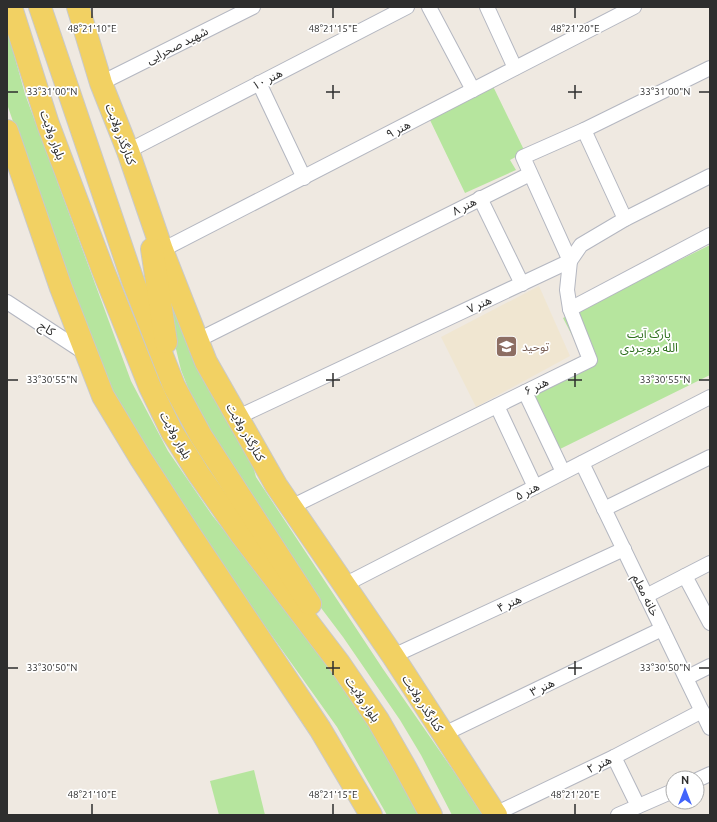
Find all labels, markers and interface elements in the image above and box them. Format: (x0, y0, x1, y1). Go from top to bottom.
text: 48°21'10"E (67, 23, 117, 34)
text: 48°21'15"E (308, 23, 358, 34)
text: 48°21'20"E (550, 23, 600, 34)
street label: شهید صحرایی (144, 24, 210, 67)
street label: هنر ۱۰ (250, 66, 285, 93)
text: 33°31'00"N (27, 86, 77, 97)
text: 33°31'00"N (640, 86, 690, 97)
street label: کنارگذر ولایت (102, 102, 139, 168)
street label: بلوار ولایت (37, 109, 68, 162)
street label: هنر ۹ (384, 117, 413, 141)
street label: هنر ۸ (450, 194, 479, 218)
street label: هنر ۷ (465, 293, 494, 316)
street label: کاج (35, 318, 58, 341)
park label: پارک آیت الله بروجردی (620, 327, 678, 355)
school or university icon: توحید (493, 333, 519, 359)
place label: توحید (522, 340, 550, 354)
text: 33°30'55"N (27, 374, 77, 385)
text: 33°30'55"N (640, 374, 690, 385)
street label: هنر ۶ (522, 375, 551, 398)
street label: کنارگذر ولایت (223, 401, 268, 464)
street label: بلوار ولایت (157, 409, 194, 461)
street label: هنر ۵ (513, 479, 542, 503)
street label: خانه معلم (628, 572, 662, 620)
street label: هنر ۴ (495, 592, 524, 615)
text: 33°30'50"N (27, 662, 77, 673)
text: 33°30'50"N (640, 662, 690, 673)
street label: کنارگذر ولایت (399, 673, 446, 735)
street label: بلوار ولایت (342, 674, 383, 725)
street label: هنر ۳ (528, 676, 557, 699)
street label: هنر ۲ (585, 753, 614, 776)
north arrow (665, 770, 705, 810)
text: N (681, 774, 689, 786)
text: 48°21'10"E (67, 789, 117, 800)
text: 48°21'15"E (308, 789, 358, 800)
text: 48°21'20"E (550, 789, 600, 800)

